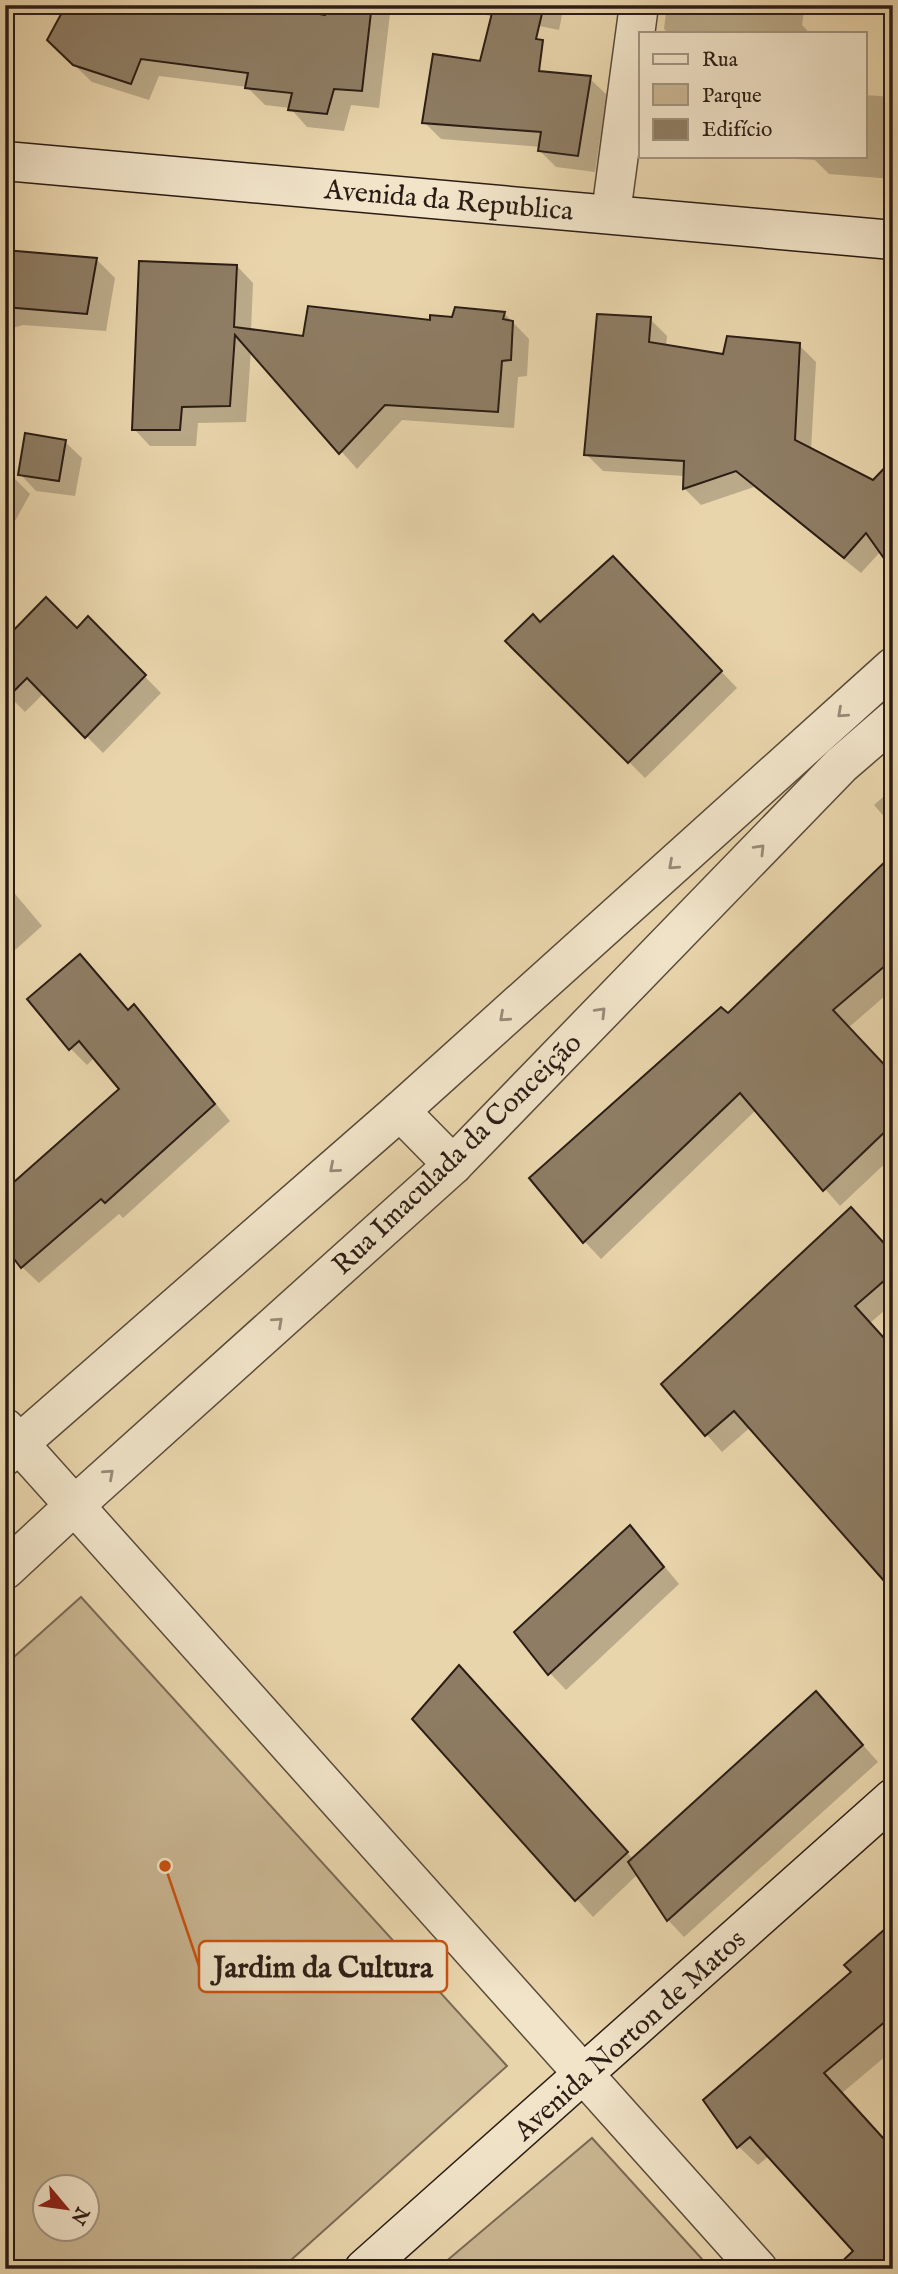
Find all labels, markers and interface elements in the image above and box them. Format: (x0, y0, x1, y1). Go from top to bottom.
legend (639, 32, 866, 158)
text: Rua (702, 47, 739, 74)
text: Parque (702, 83, 762, 110)
text: Edifício (702, 117, 772, 144)
street label: Avenida da Republica (322, 173, 576, 230)
one-way arrow (837, 705, 850, 717)
one-way arrow (752, 844, 765, 857)
one-way arrow (668, 857, 681, 869)
one-way arrow (593, 1007, 606, 1020)
one-way arrow (499, 1009, 512, 1021)
street label: Rua Imaculada da Conceição (326, 1026, 590, 1283)
one-way arrow (329, 1160, 342, 1172)
one-way arrow (270, 1317, 283, 1330)
one-way arrow (101, 1470, 114, 1482)
street label: Avenida Norton de Matos (507, 1922, 754, 2150)
callout: Jardim da Cultura (199, 1941, 447, 1992)
text: Jardim da Cultura (209, 1950, 434, 1988)
north arrow (32, 2172, 102, 2242)
text: N (64, 2201, 94, 2229)

